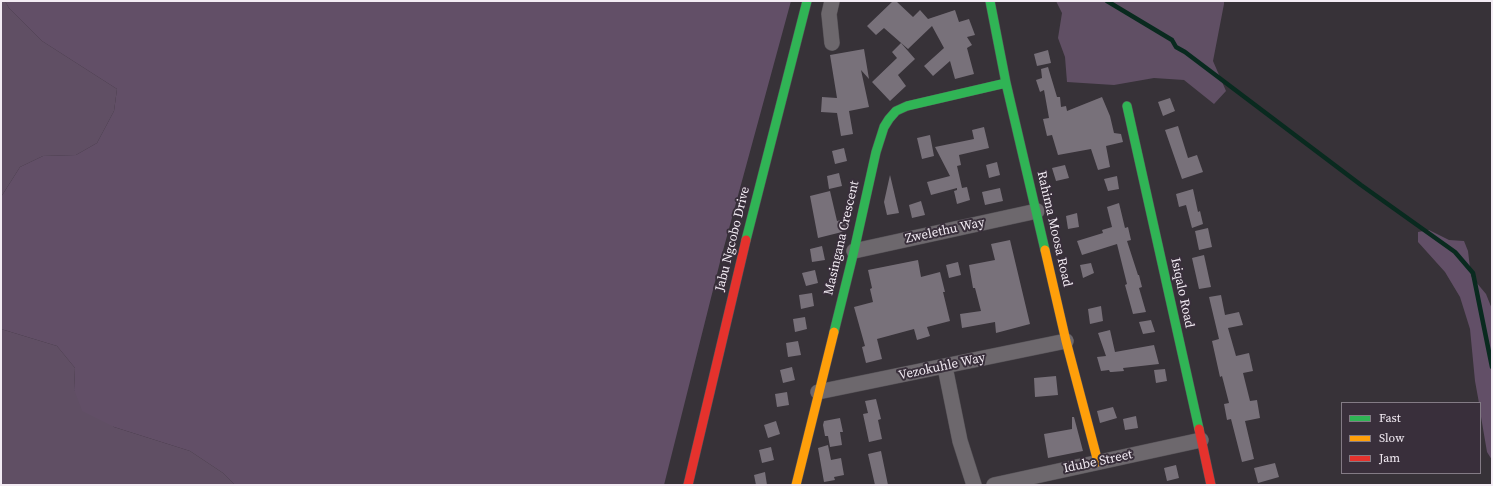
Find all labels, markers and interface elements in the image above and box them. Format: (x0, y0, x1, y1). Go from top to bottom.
street label: Rahima Moosa Road (1033, 169, 1075, 289)
street label: Masingana Crescent (821, 179, 863, 297)
street label: Jabu Ngcobo Drive (712, 185, 754, 293)
street label: Zwelethu Way (904, 215, 986, 247)
street label: Isiqalo Road (1167, 257, 1197, 329)
street label: Vezokuhle Way (897, 350, 987, 384)
legend (1341, 402, 1481, 474)
text: Fast (1379, 410, 1401, 426)
text: Slow (1379, 430, 1404, 446)
street label: Idube Street (1062, 447, 1134, 477)
text: Jam (1379, 450, 1400, 466)

